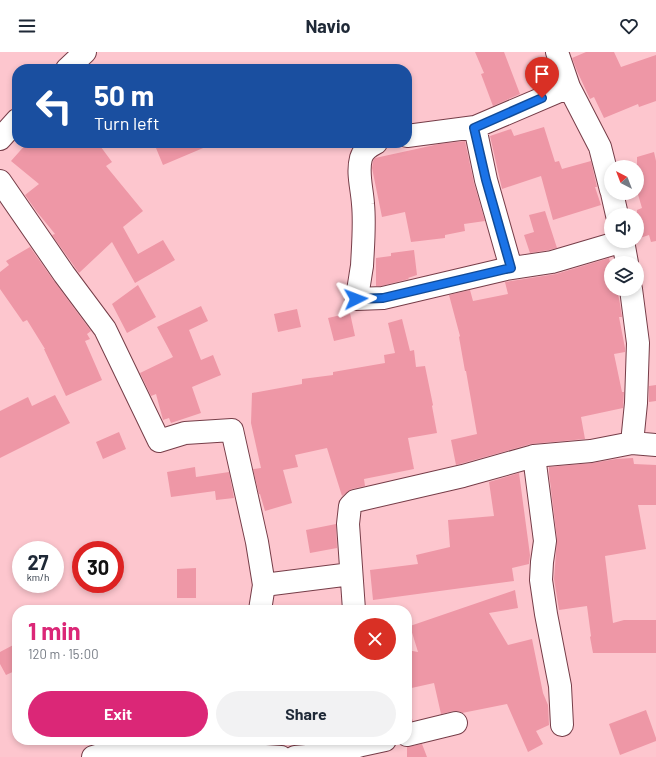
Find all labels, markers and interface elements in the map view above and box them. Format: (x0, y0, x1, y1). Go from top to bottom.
icon: menu (16, 15, 38, 37)
text: Navio (305, 15, 351, 37)
icon: heart (618, 15, 640, 37)
pin (525, 57, 559, 98)
icon: arrive (531, 63, 553, 85)
text: 50 m (94, 78, 154, 112)
icon: left (28, 80, 80, 132)
text: Turn left (94, 112, 160, 134)
north arrow (604, 160, 644, 200)
map controls (604, 160, 644, 296)
button: sound (604, 208, 644, 248)
button: layers (604, 256, 644, 296)
position arrow (335, 278, 377, 320)
speed limit sign: 30 (72, 541, 124, 593)
text: 27 (27, 550, 49, 574)
text: km/h (27, 571, 49, 583)
text: 1 min (28, 616, 81, 645)
button: close (354, 618, 396, 660)
text: 120 m · 15:00 (28, 646, 98, 662)
button: Exit (28, 691, 208, 737)
button: Share (216, 691, 396, 737)

